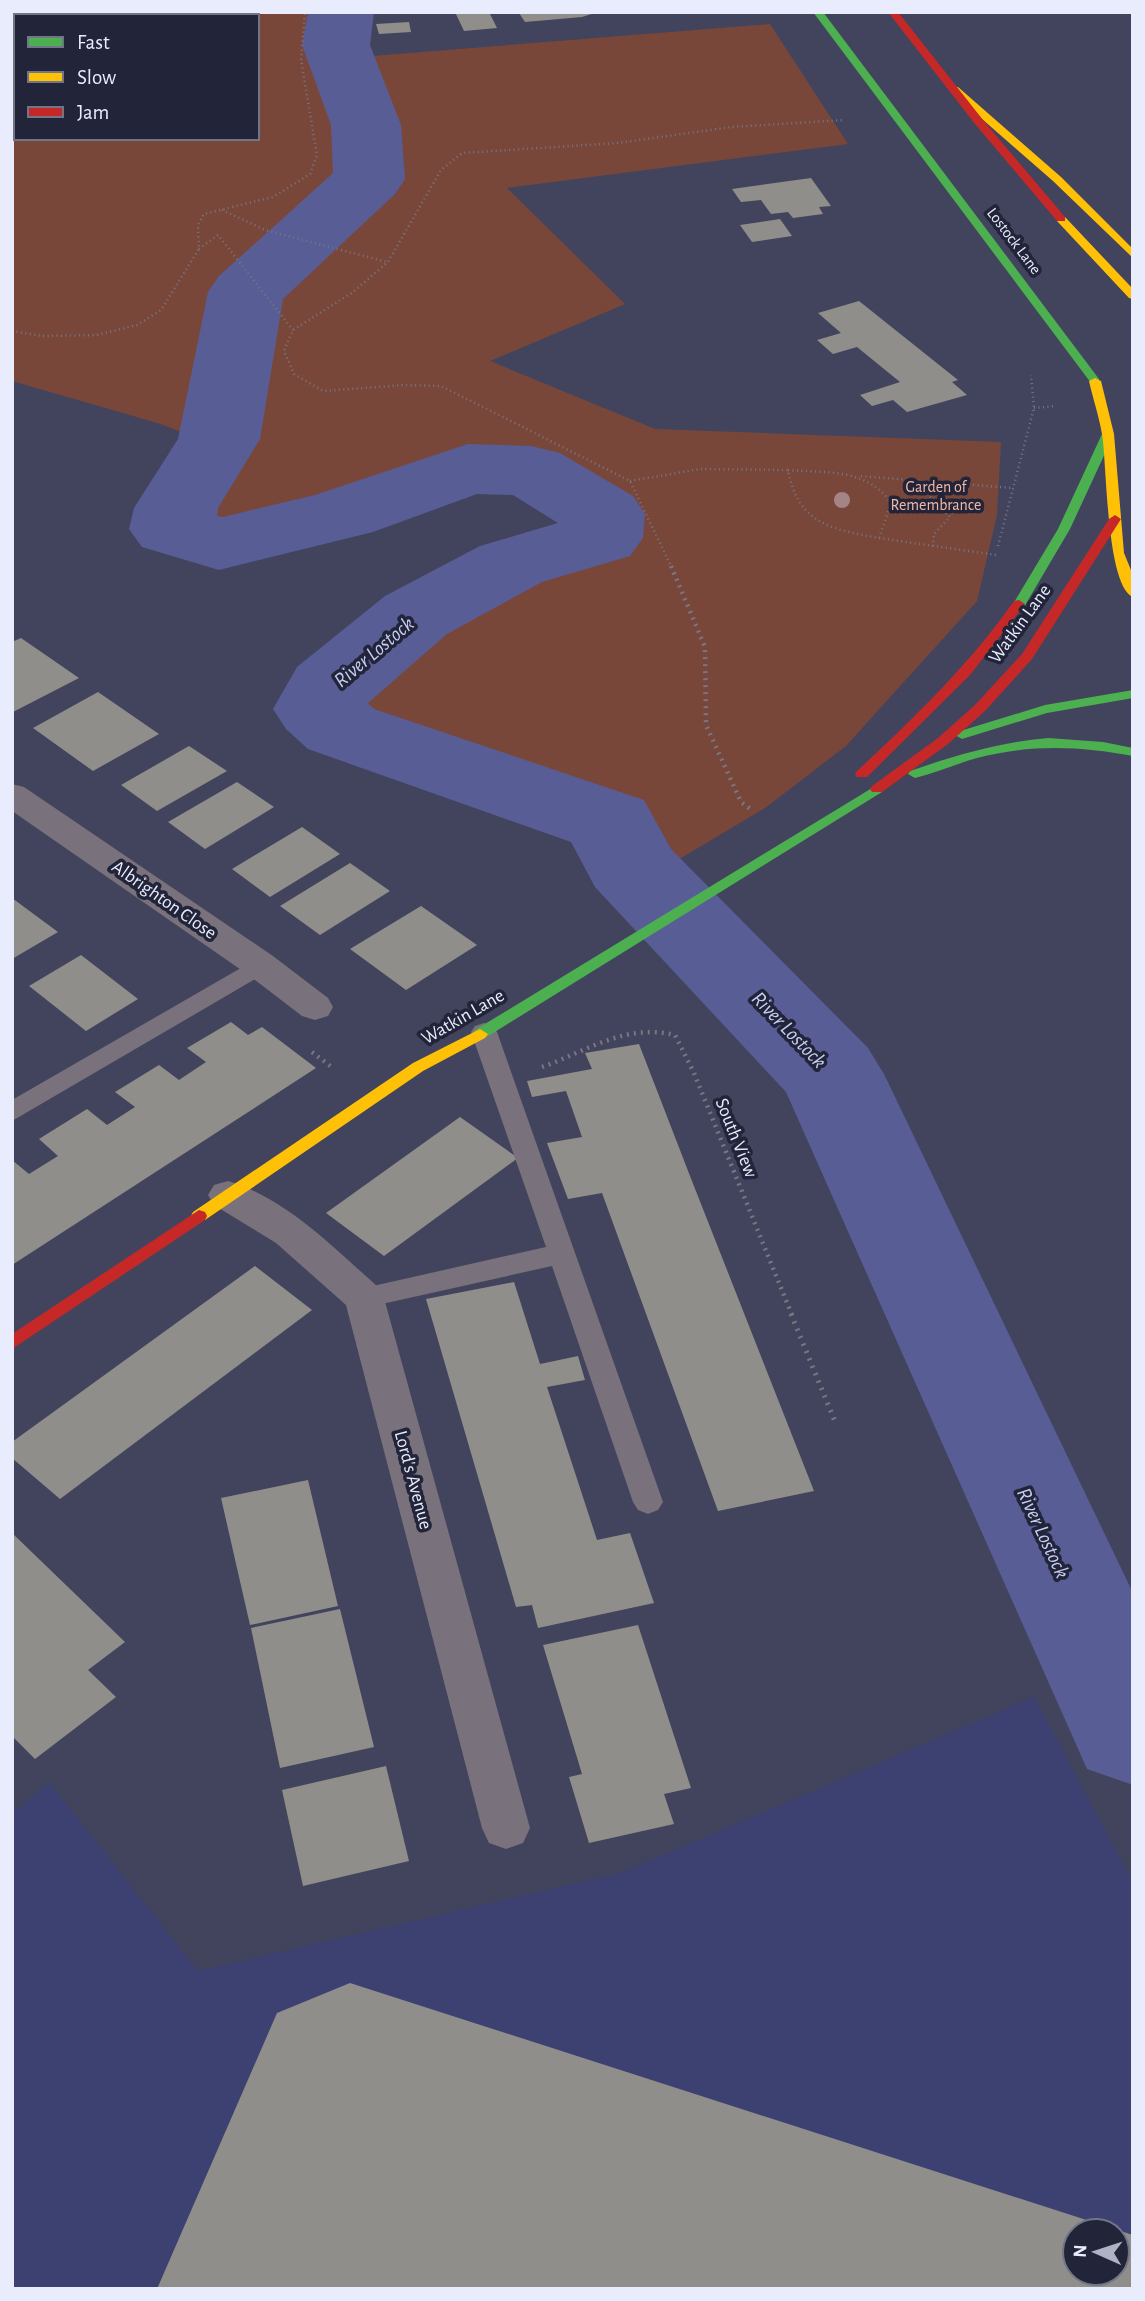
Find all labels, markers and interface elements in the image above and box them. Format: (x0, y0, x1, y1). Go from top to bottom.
legend (14, 14, 259, 140)
text: Fast (77, 32, 110, 53)
text: Slow (77, 67, 116, 88)
text: Jam (77, 102, 109, 123)
street label: Lostock Lane (984, 205, 1044, 277)
park label: Garden of Remembrance (891, 479, 981, 513)
street label: Watkin Lane (985, 581, 1055, 667)
water label: River Lostock (330, 613, 418, 691)
street label: Albrighton Close (108, 857, 220, 943)
street label: Watkin Lane (418, 986, 508, 1048)
water label: River Lostock (748, 988, 831, 1072)
street label: South View (712, 1096, 761, 1180)
street label: Lord's Avenue (391, 1429, 435, 1531)
water label: River Lostock (1013, 1485, 1073, 1582)
north arrow (1061, 2217, 1131, 2287)
text: N (1071, 2244, 1090, 2258)

